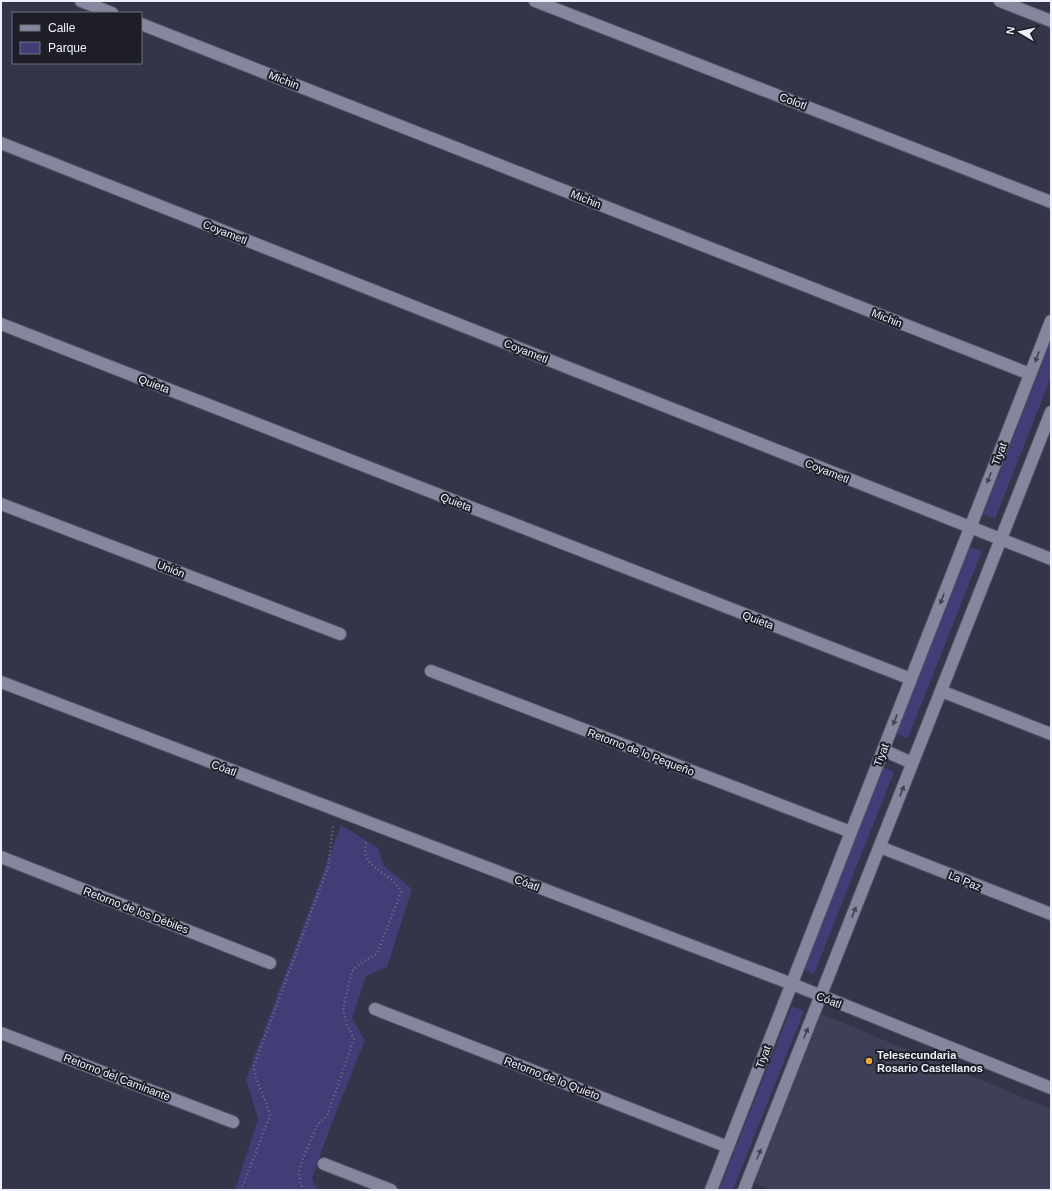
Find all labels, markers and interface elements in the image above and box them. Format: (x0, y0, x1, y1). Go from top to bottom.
legend (12, 12, 142, 64)
north arrow (1000, 12, 1040, 52)
text: Calle (48, 21, 76, 35)
text: N (1004, 26, 1017, 35)
text: Parque (48, 41, 87, 55)
street label: Michin (267, 69, 301, 91)
street label: Colotl (778, 90, 808, 112)
street label: Michin (569, 187, 603, 211)
street label: Coyametl (201, 218, 249, 246)
street label: Michin (870, 306, 904, 330)
street label: Coyametl (502, 337, 550, 365)
one-way arrow (1033, 351, 1039, 363)
street label: Quieta (137, 373, 172, 396)
street label: Tiyat (989, 441, 1009, 467)
street label: Coyametl (803, 457, 851, 485)
one-way arrow (986, 473, 992, 485)
street label: Quieta (439, 491, 474, 514)
street label: Unión (155, 558, 187, 580)
one-way arrow (939, 594, 945, 606)
street label: Quieta (741, 609, 776, 632)
one-way arrow (891, 715, 897, 727)
street label: Retorno de lo Pequeño (586, 726, 696, 778)
street label: Tiyat (871, 742, 891, 768)
street label: Cóatl (210, 758, 238, 778)
one-way arrow (899, 784, 905, 796)
street label: La Paz (947, 869, 983, 893)
street label: Cóatl (513, 873, 541, 893)
street label: Retorno de los Débiles (82, 884, 191, 936)
one-way arrow (851, 905, 857, 917)
street label: Cóatl (815, 990, 843, 1010)
one-way arrow (804, 1026, 810, 1038)
street label: Tiyat (753, 1044, 773, 1070)
place label: Telesecundaria Rosario Castellanos (877, 1049, 983, 1074)
street label: Retorno del Caminante (62, 1051, 172, 1103)
street label: Retorno de lo Quieto (502, 1054, 602, 1102)
marker: Telesecundaria Rosario Castellanos (864, 1056, 874, 1066)
one-way arrow (756, 1147, 762, 1159)

